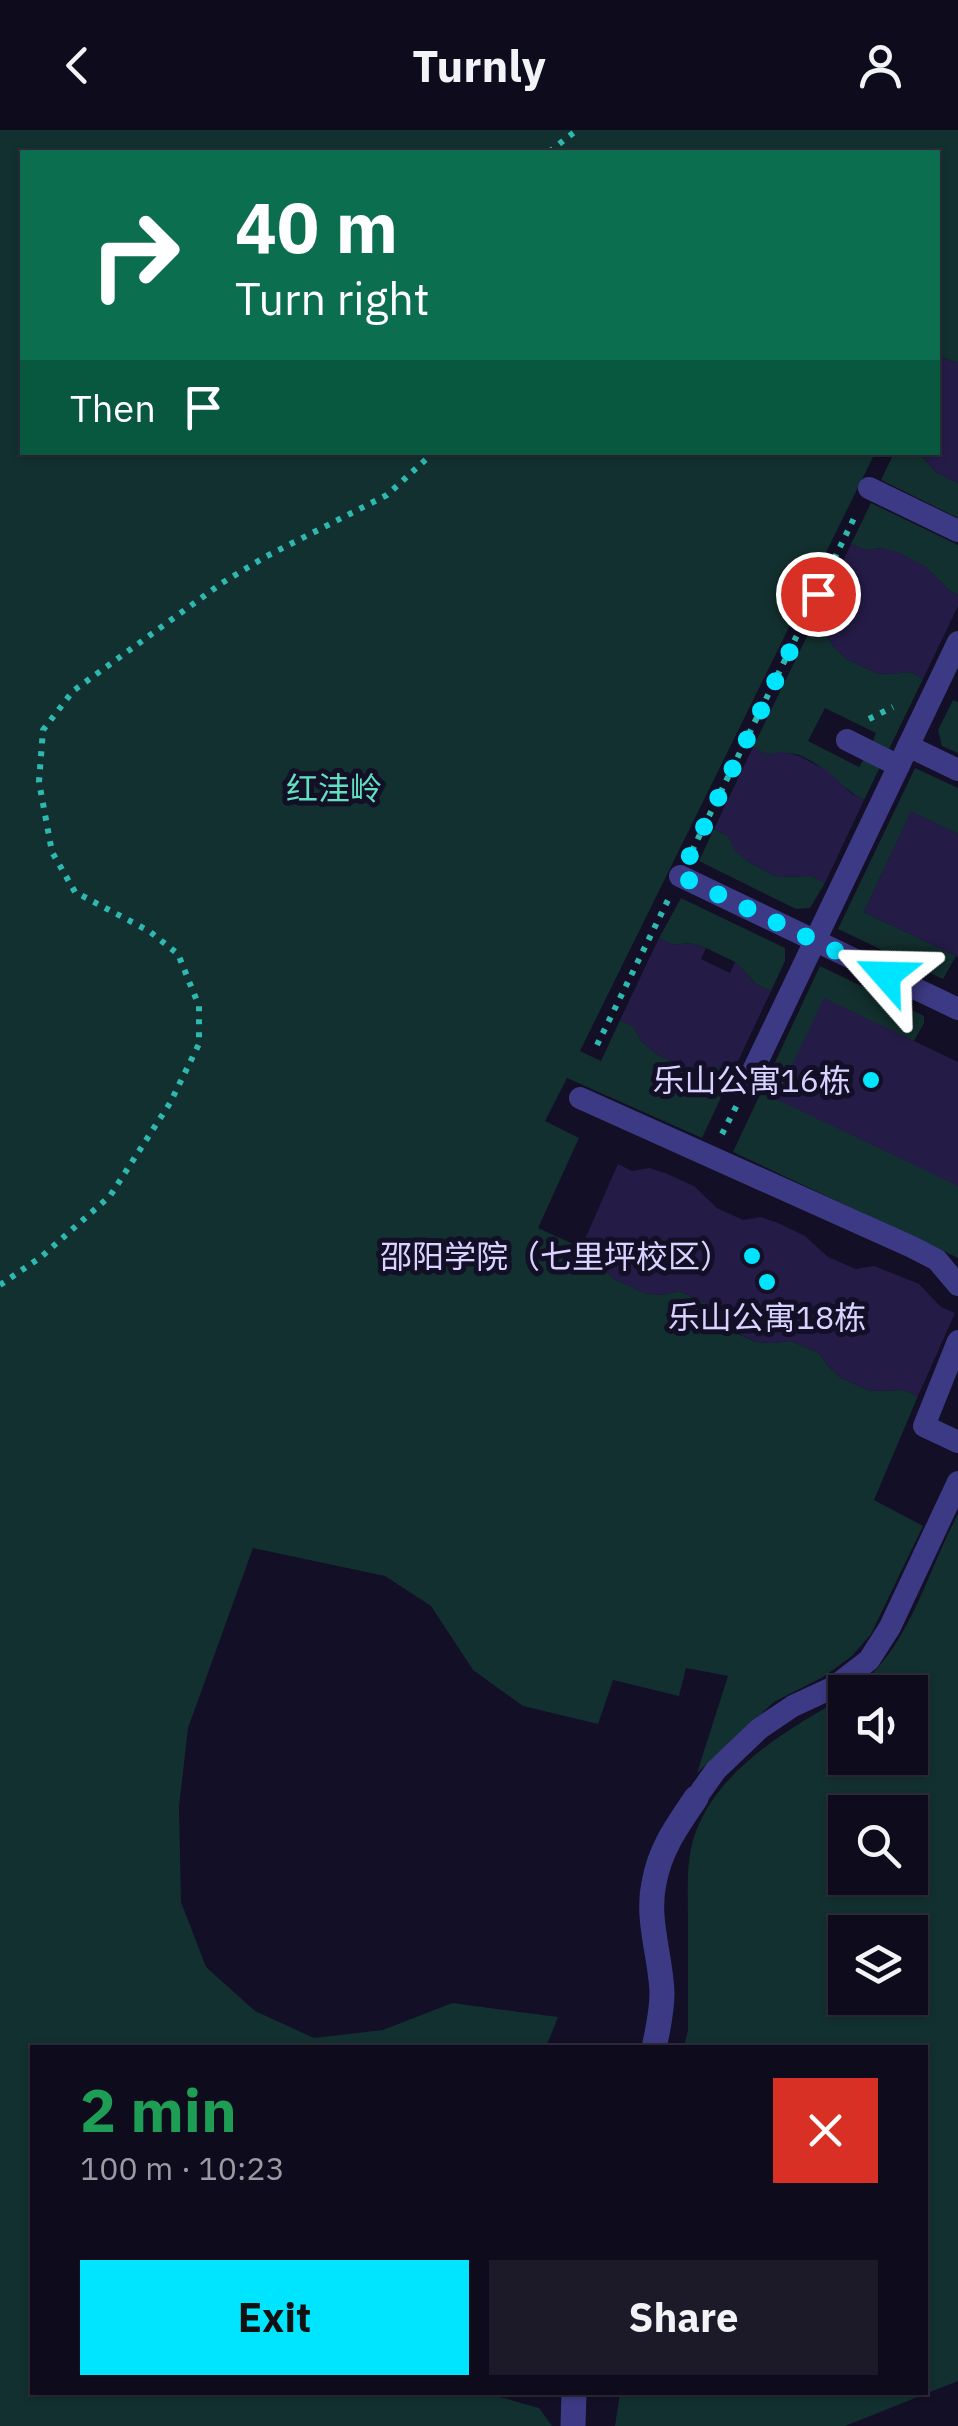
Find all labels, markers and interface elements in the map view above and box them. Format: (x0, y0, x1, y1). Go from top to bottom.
text: Turnly (412, 36, 546, 94)
icon: back (50, 38, 105, 93)
icon: person (853, 38, 908, 93)
text: 40 m (235, 181, 398, 272)
icon: right (70, 190, 200, 320)
text: Turn right (235, 269, 430, 327)
icon: arrive (176, 380, 231, 435)
text: Then (70, 383, 156, 432)
pin (776, 552, 861, 637)
icon: arrive (791, 567, 846, 622)
park label: 红洼岭 (286, 767, 382, 809)
position arrow (834, 923, 938, 1027)
place label: 乐山公寓16栋 (653, 1059, 851, 1101)
marker: 乐山公寓16栋 (860, 1069, 882, 1091)
place label: 邵阳学院（七里坪校区） (380, 1235, 732, 1277)
marker: 邵阳学院（七里坪校区） (741, 1245, 763, 1267)
marker: 乐山公寓18栋 (756, 1271, 778, 1293)
place label: 乐山公寓18栋 (668, 1296, 866, 1338)
map controls (828, 1675, 928, 2015)
button: sound (828, 1675, 928, 1775)
button: search (828, 1795, 928, 1895)
button: layers (828, 1915, 928, 2015)
text: 2 min (80, 2070, 237, 2149)
button: close (773, 2078, 878, 2183)
text: 100 m · 10:23 (80, 2147, 285, 2189)
button: Exit (80, 2260, 469, 2375)
button: Share (489, 2260, 878, 2375)

